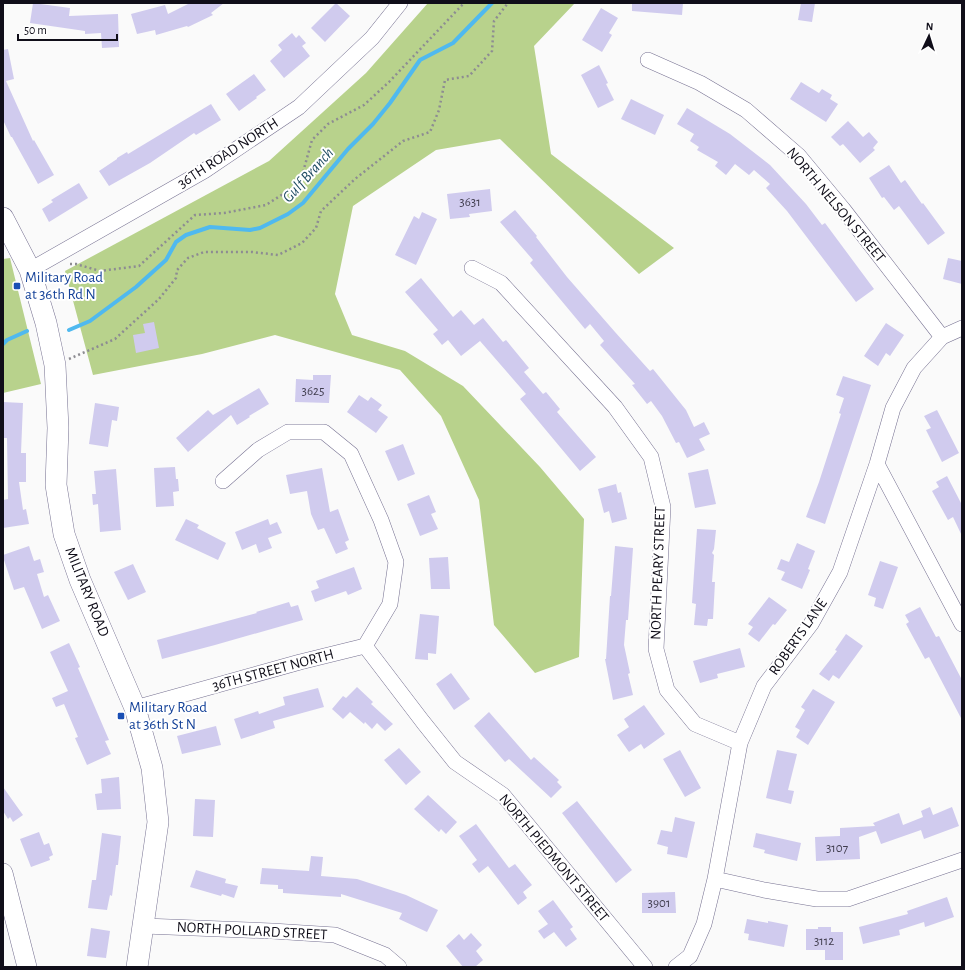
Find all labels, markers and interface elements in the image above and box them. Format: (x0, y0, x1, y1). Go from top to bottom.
scale bar (18, 16, 117, 42)
north arrow (909, 16, 949, 56)
text: N (925, 21, 934, 32)
text: 50 m (24, 24, 47, 36)
street label: 36TH ROAD NORTH (175, 115, 281, 191)
water label: Gulf Branch (279, 144, 337, 206)
street label: NORTH NELSON STREET (784, 145, 889, 266)
house number: 3631 (459, 196, 481, 209)
place label: Military Road at 36th Rd N (25, 270, 103, 302)
marker: Military Road at 36th Rd N (12, 281, 22, 291)
house number: 3625 (302, 385, 324, 398)
street label: NORTH PEARY STREET (648, 505, 668, 640)
street label: MILITARY ROAD (62, 545, 112, 639)
street label: ROBERTS LANE (766, 596, 830, 678)
street label: 36TH STREET NORTH (211, 647, 335, 693)
place label: Military Road at 36th St N (129, 700, 207, 732)
marker: Military Road at 36th St N (116, 711, 126, 721)
street label: NORTH PIEDMONT STREET (496, 791, 612, 925)
house number: 3107 (826, 842, 849, 855)
house number: 3901 (648, 897, 670, 910)
street label: NORTH POLLARD STREET (176, 920, 328, 942)
house number: 3112 (814, 935, 834, 948)

